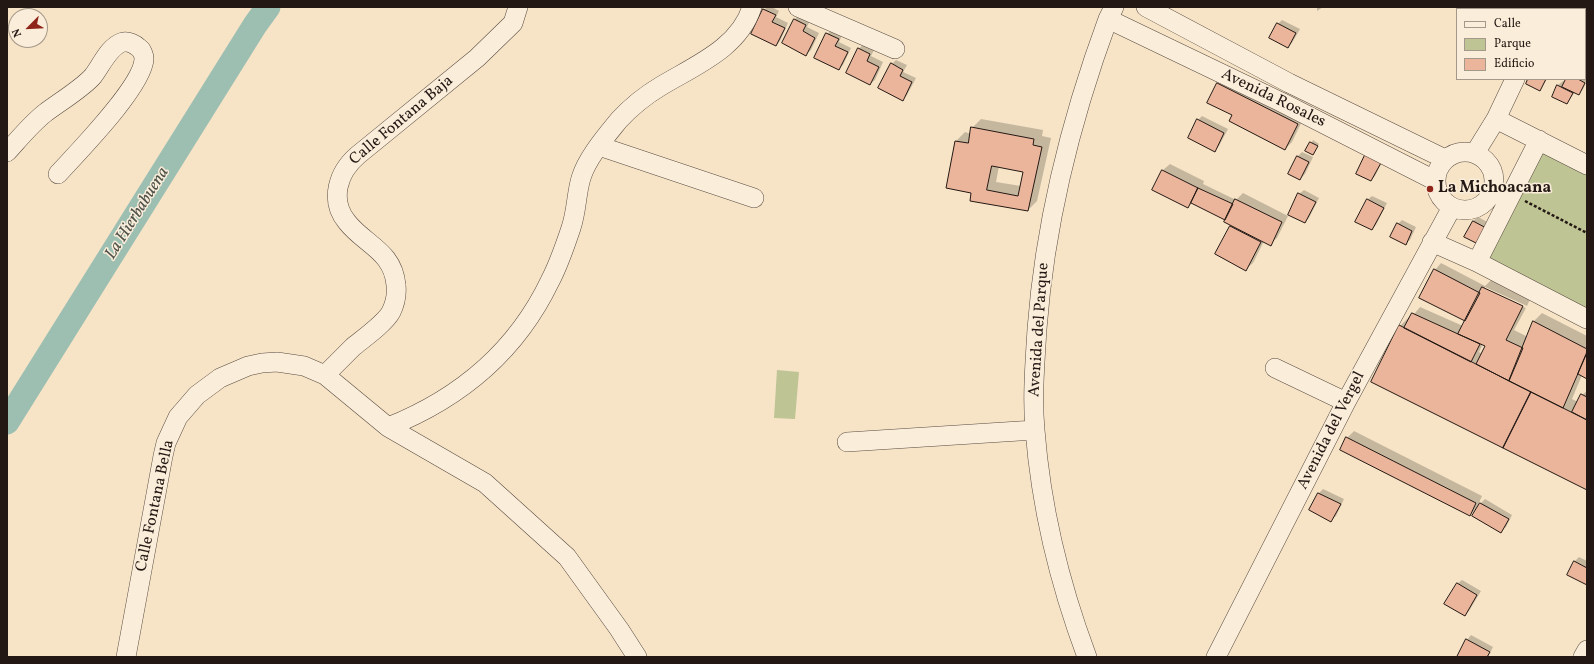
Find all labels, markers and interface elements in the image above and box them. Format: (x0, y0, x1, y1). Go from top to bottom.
north arrow (8, 8, 48, 48)
legend (1456, 8, 1586, 80)
text: Calle (1494, 16, 1521, 32)
text: N (9, 26, 26, 39)
text: Parque (1494, 36, 1531, 52)
text: Edificio (1494, 56, 1534, 72)
street label: Avenida Rosales (1218, 65, 1328, 133)
street label: Calle Fontana Baja (346, 72, 458, 170)
water label: La Hierbabuena (102, 164, 174, 264)
place label: La Michoacana (1438, 179, 1551, 199)
marker: La Michoacana (1425, 184, 1435, 194)
street label: Avenida del Parque (1026, 262, 1054, 398)
street label: Avenida del Vergel (1294, 369, 1370, 493)
street label: Calle Fontana Bella (133, 438, 179, 574)

